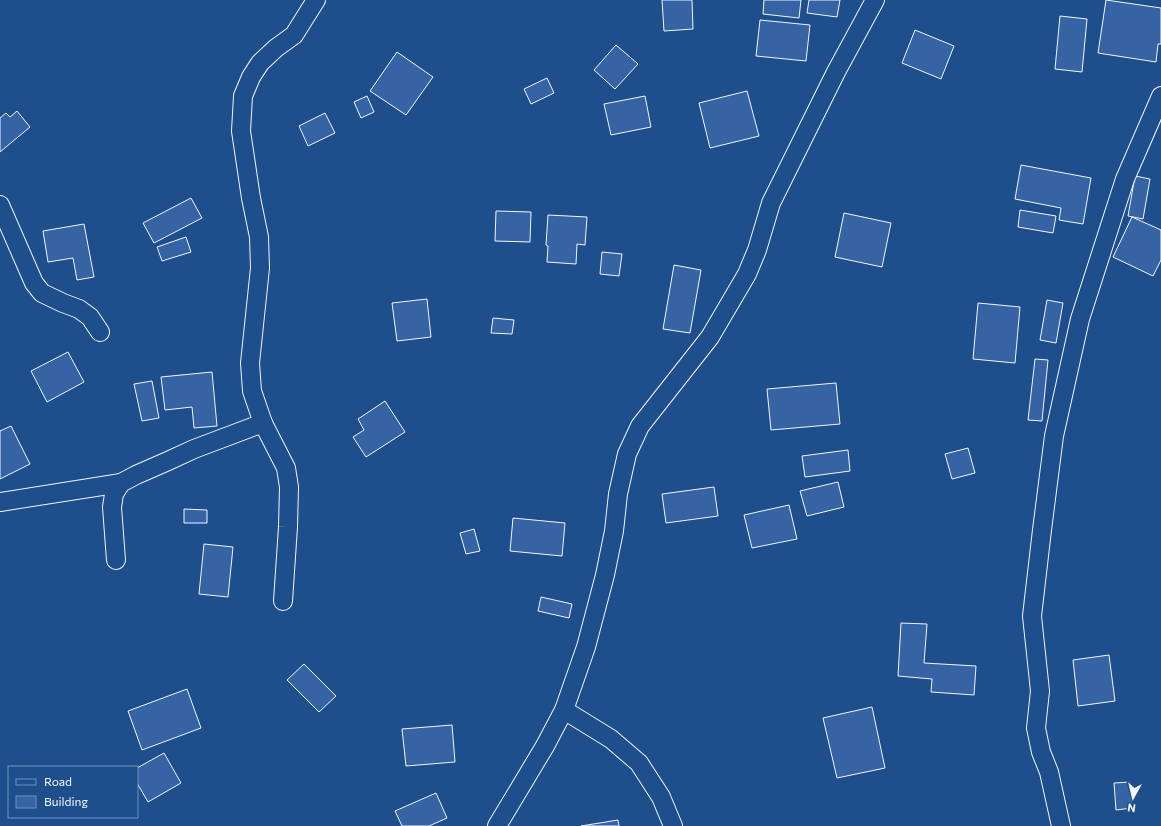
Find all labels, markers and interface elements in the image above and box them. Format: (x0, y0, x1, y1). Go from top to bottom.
legend (8, 766, 138, 818)
text: Road (44, 774, 72, 788)
north arrow (1113, 778, 1153, 818)
text: Building (44, 794, 88, 808)
text: N (1127, 801, 1137, 815)

